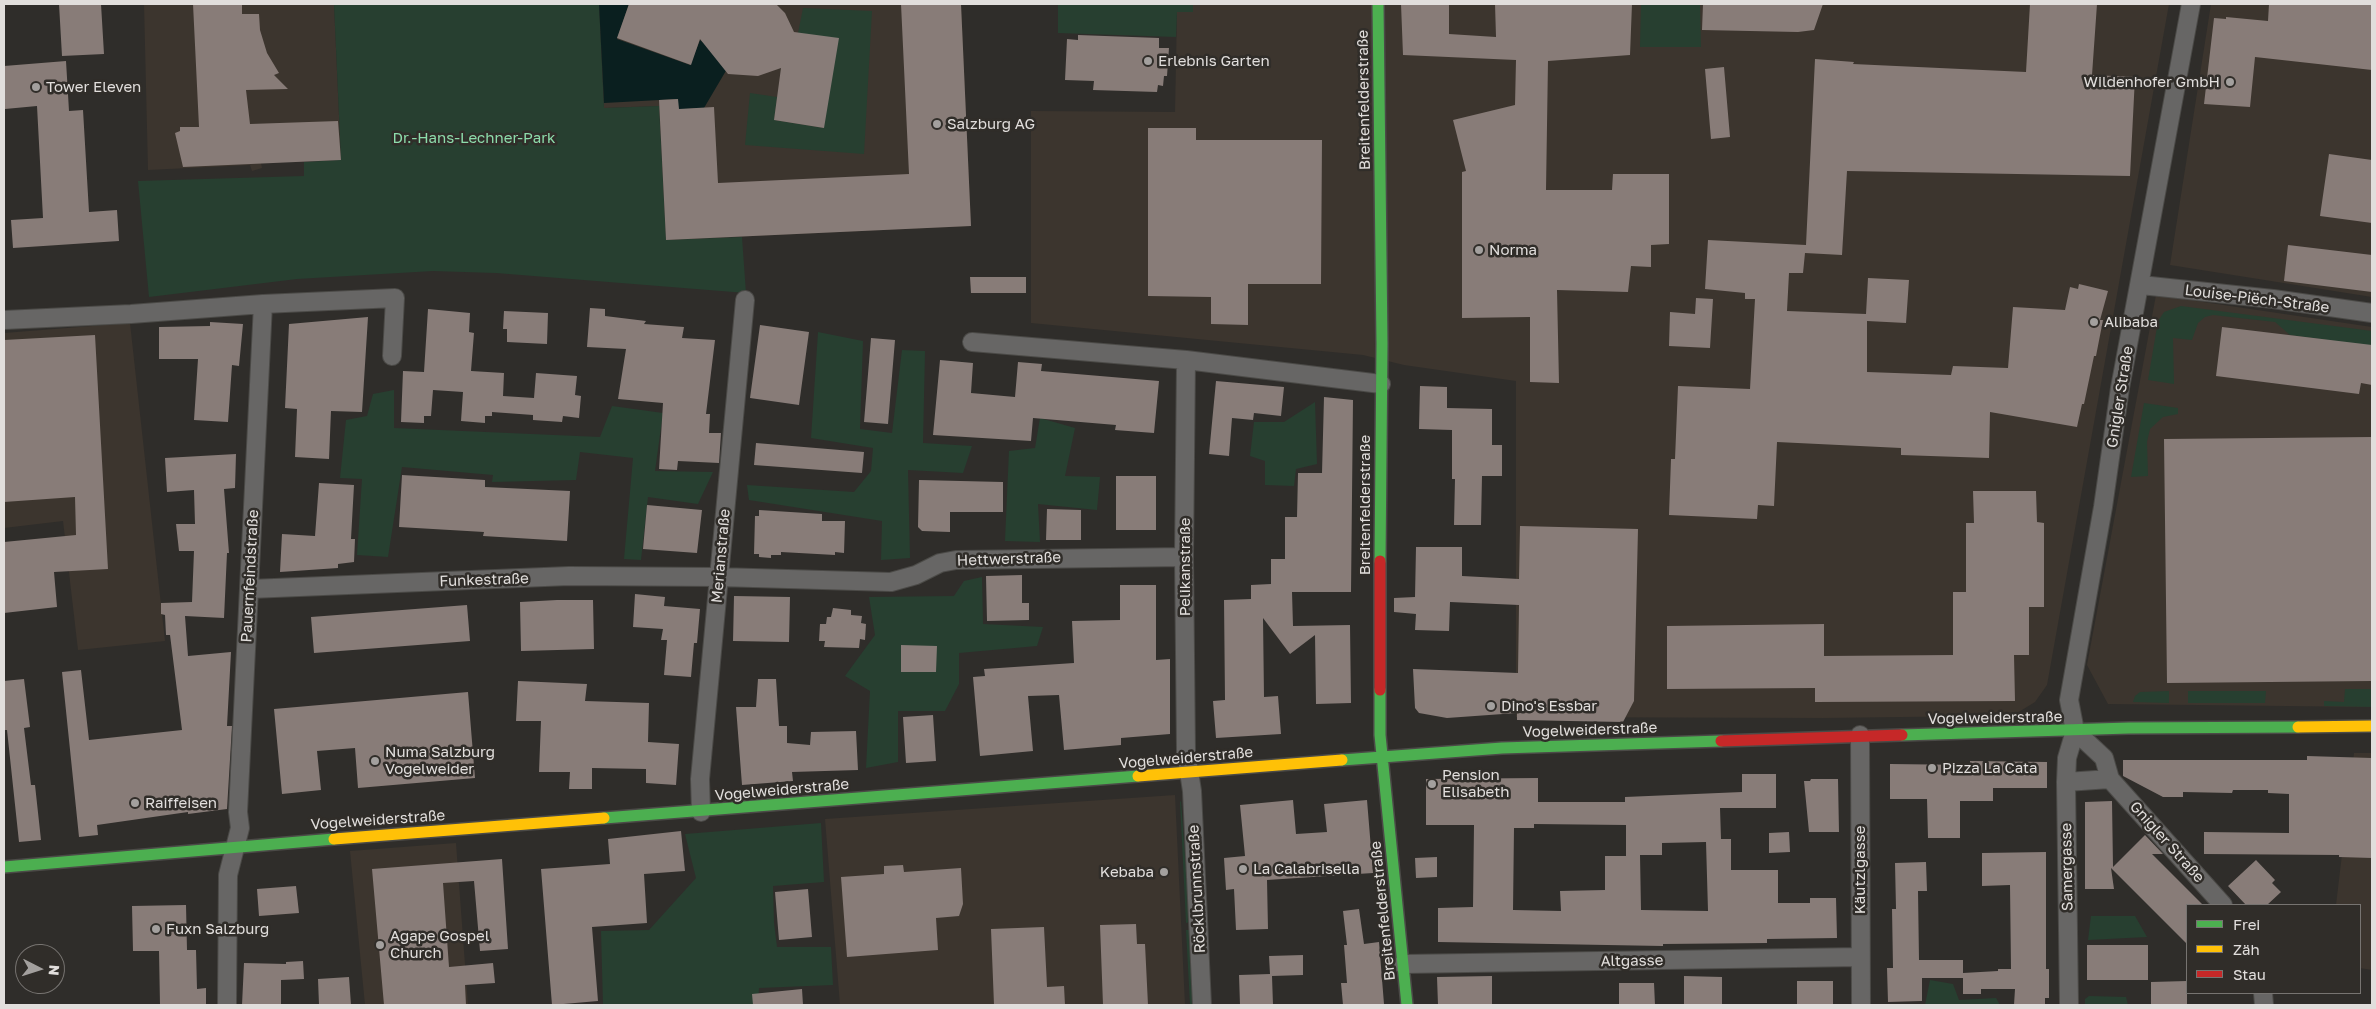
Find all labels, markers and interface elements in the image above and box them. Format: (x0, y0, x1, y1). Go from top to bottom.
street label: Breitenfelderstraße (1354, 30, 1374, 170)
place label: Erlebnis Garten (1158, 52, 1270, 70)
marker: Erlebnis Garten (1142, 55, 1154, 67)
place label: Wildenhofer GmbH (2084, 73, 2220, 91)
marker: Wildenhofer GmbH (2224, 76, 2236, 88)
place label: Tower Eleven (46, 78, 141, 96)
marker: Tower Eleven (30, 81, 42, 93)
place label: Salzburg AG (947, 115, 1035, 133)
marker: Salzburg AG (931, 118, 943, 130)
park label: Dr.-Hans-Lechner-Park (392, 129, 556, 147)
place label: Norma (1489, 241, 1537, 259)
marker: Norma (1473, 244, 1485, 256)
street label: Louise-Piëch-Straße (2184, 281, 2330, 317)
place label: Alibaba (2104, 313, 2158, 331)
marker: Alibaba (2088, 316, 2100, 328)
street label: Gnigler Straße (2103, 345, 2137, 449)
street label: Breitenfelderstraße (1356, 435, 1374, 575)
street label: Merianstraße (708, 508, 734, 604)
street label: Pauernfeindstraße (238, 509, 262, 643)
street label: Pelikanstraße (1176, 518, 1194, 616)
street label: Hettwerstraße (957, 548, 1061, 570)
street label: Funkestraße (439, 569, 529, 591)
place label: Dino's Essbar (1501, 697, 1597, 715)
marker: Dino's Essbar (1485, 700, 1497, 712)
street label: Vogelweiderstraße (1927, 708, 2063, 728)
street label: Vogelweiderstraße (1522, 719, 1658, 741)
place label: Numa Salzburg Vogelweider (385, 743, 495, 778)
street label: Vogelweiderstraße (1118, 743, 1254, 773)
marker: Numa Salzburg Vogelweider (369, 755, 381, 767)
place label: Pizza La Cata (1942, 759, 2037, 777)
marker: Pizza La Cata (1926, 762, 1938, 774)
place label: Pension Elisabeth (1442, 766, 1510, 801)
street label: Vogelweiderstraße (714, 775, 850, 805)
marker: Pension Elisabeth (1426, 778, 1438, 790)
place label: Raiffeisen (145, 794, 217, 812)
marker: Raiffeisen (129, 797, 141, 809)
street label: Gnigler Straße (2126, 798, 2208, 886)
street label: Vogelweiderstraße (310, 806, 446, 834)
street label: Samergasse (2057, 823, 2077, 911)
street label: Röcklbrunnstraße (1185, 824, 1209, 954)
street label: Käutzlgasse (1851, 826, 1869, 914)
street label: Breitenfelderstraße (1367, 840, 1399, 982)
place label: La Calabrisella (1253, 860, 1360, 878)
place label: Kebaba (1100, 863, 1154, 881)
marker: La Calabrisella (1237, 863, 1249, 875)
marker: Kebaba (1158, 866, 1170, 878)
legend (2186, 904, 2361, 994)
text: Frei (2233, 915, 2260, 933)
place label: Fuxn Salzburg (166, 920, 269, 938)
marker: Fuxn Salzburg (150, 923, 162, 935)
place label: Agape Gospel Church (390, 927, 490, 962)
marker: Agape Gospel Church (374, 939, 386, 951)
text: Zäh (2233, 940, 2260, 958)
north arrow (15, 944, 65, 994)
street label: Altgasse (1601, 951, 1663, 971)
text: N (46, 964, 63, 976)
text: Stau (2233, 965, 2266, 983)

